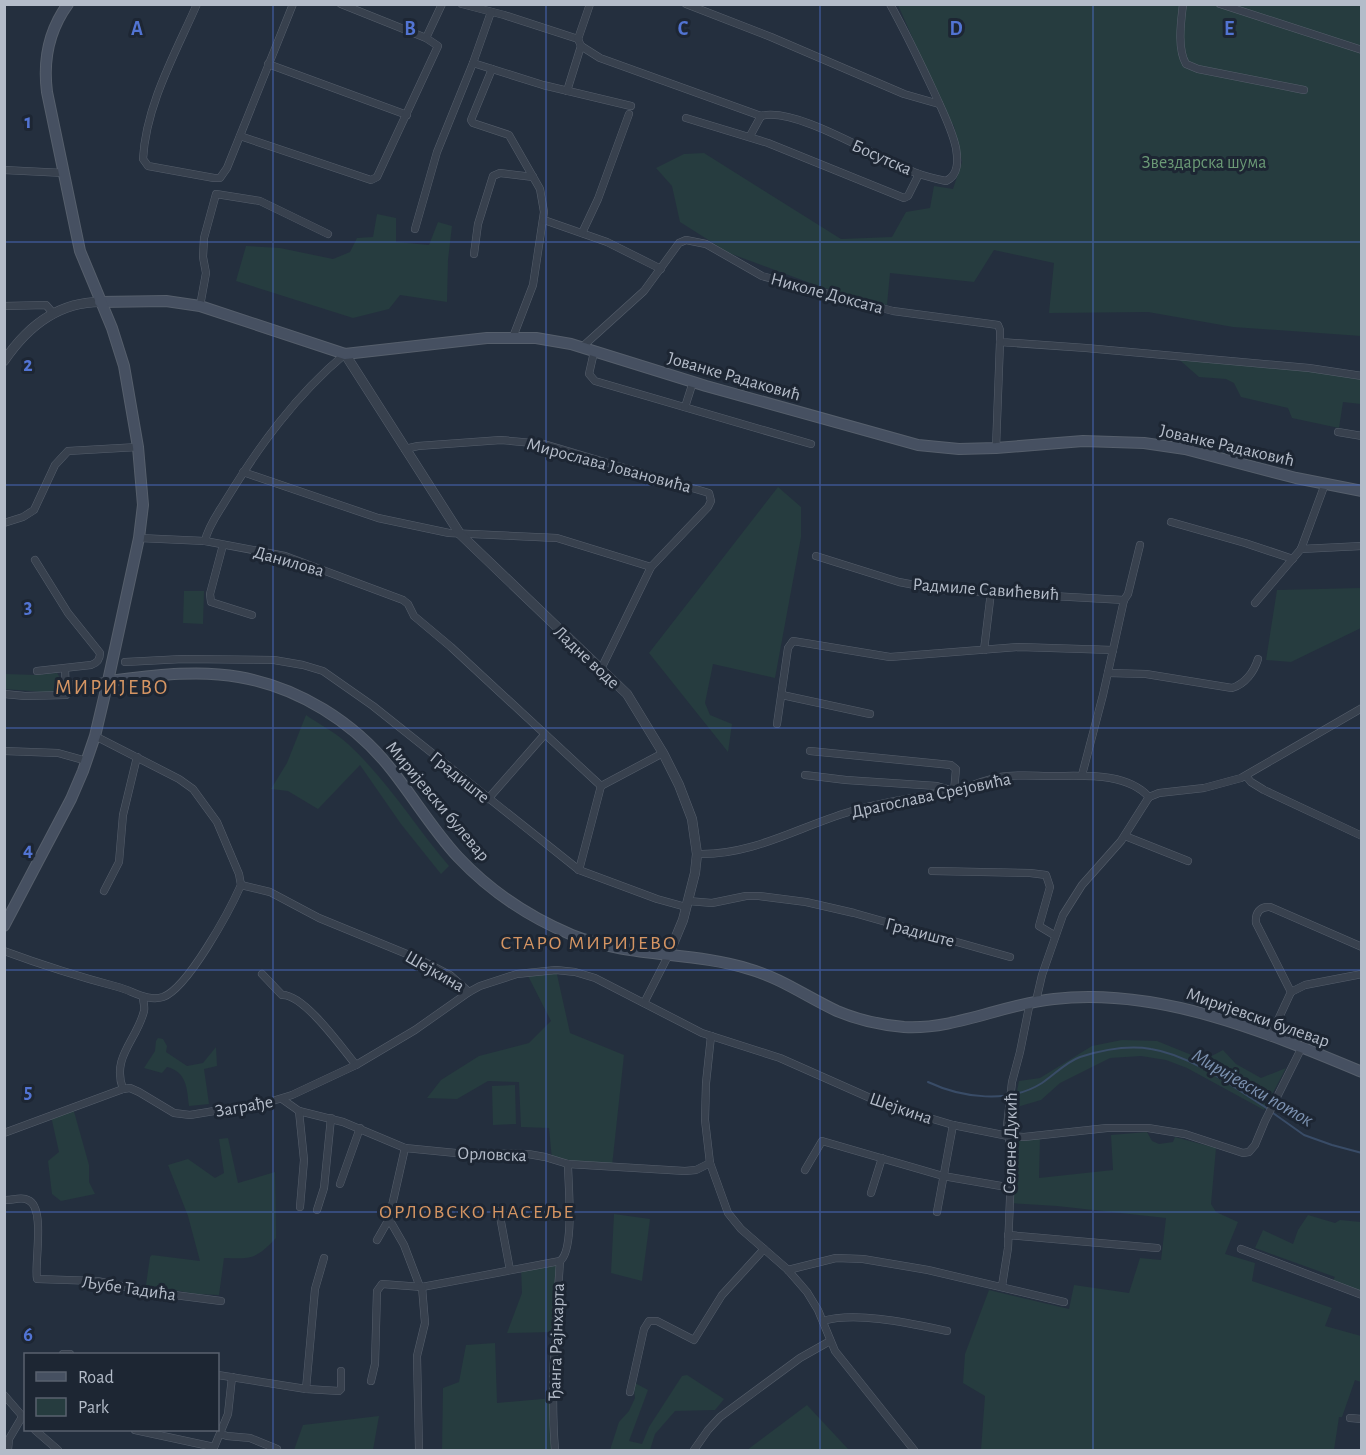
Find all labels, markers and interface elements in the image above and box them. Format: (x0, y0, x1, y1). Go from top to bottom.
text: A (131, 19, 143, 39)
text: B (404, 19, 416, 39)
text: C (678, 19, 689, 39)
text: D (949, 19, 963, 39)
text: E (1224, 19, 1234, 39)
text: 1 (24, 112, 32, 132)
street label: Босутска (849, 137, 914, 179)
park label: Звездарска шума (1141, 154, 1267, 172)
street label: Николе Доксата (768, 270, 885, 318)
street label: Јованке Радаковић (665, 349, 802, 405)
text: 2 (23, 355, 33, 375)
street label: Јованке Радаковић (1158, 422, 1296, 470)
street label: Мирослава Јовановића (524, 435, 693, 497)
street label: Данилова (252, 543, 326, 581)
street label: Радмиле Савићевић (912, 576, 1060, 604)
text: 3 (24, 597, 32, 617)
street label: Ладне воде (550, 623, 623, 692)
district label: МИРИЈЕВО (55, 677, 169, 698)
street label: Миријевски булевар (382, 738, 493, 865)
street label: Градиште (426, 749, 493, 807)
street label: Драгослава Срејовића (850, 770, 1013, 822)
text: 4 (23, 840, 33, 860)
street label: Градиште (883, 915, 956, 951)
district label: СТАРО МИРИЈЕВО (500, 933, 678, 953)
street label: Шејкина (402, 948, 467, 996)
street label: Миријевски булевар (1184, 984, 1332, 1051)
water label: Миријевски поток (1188, 1045, 1317, 1131)
text: 5 (24, 1082, 32, 1102)
street label: Шејкина (867, 1090, 934, 1128)
street label: Селене Дукић (1001, 1092, 1021, 1194)
street label: Заграђе (214, 1093, 274, 1121)
street label: Орловска (457, 1145, 527, 1165)
district label: ОРЛОВСКО НАСЕЉЕ (379, 1202, 575, 1222)
street label: Љубе Тадића (81, 1272, 177, 1304)
street label: Ђанга Рајнхарта (546, 1283, 568, 1401)
text: 6 (23, 1325, 33, 1345)
legend (24, 1353, 219, 1431)
text: Road (78, 1369, 114, 1387)
text: Park (78, 1399, 110, 1417)

